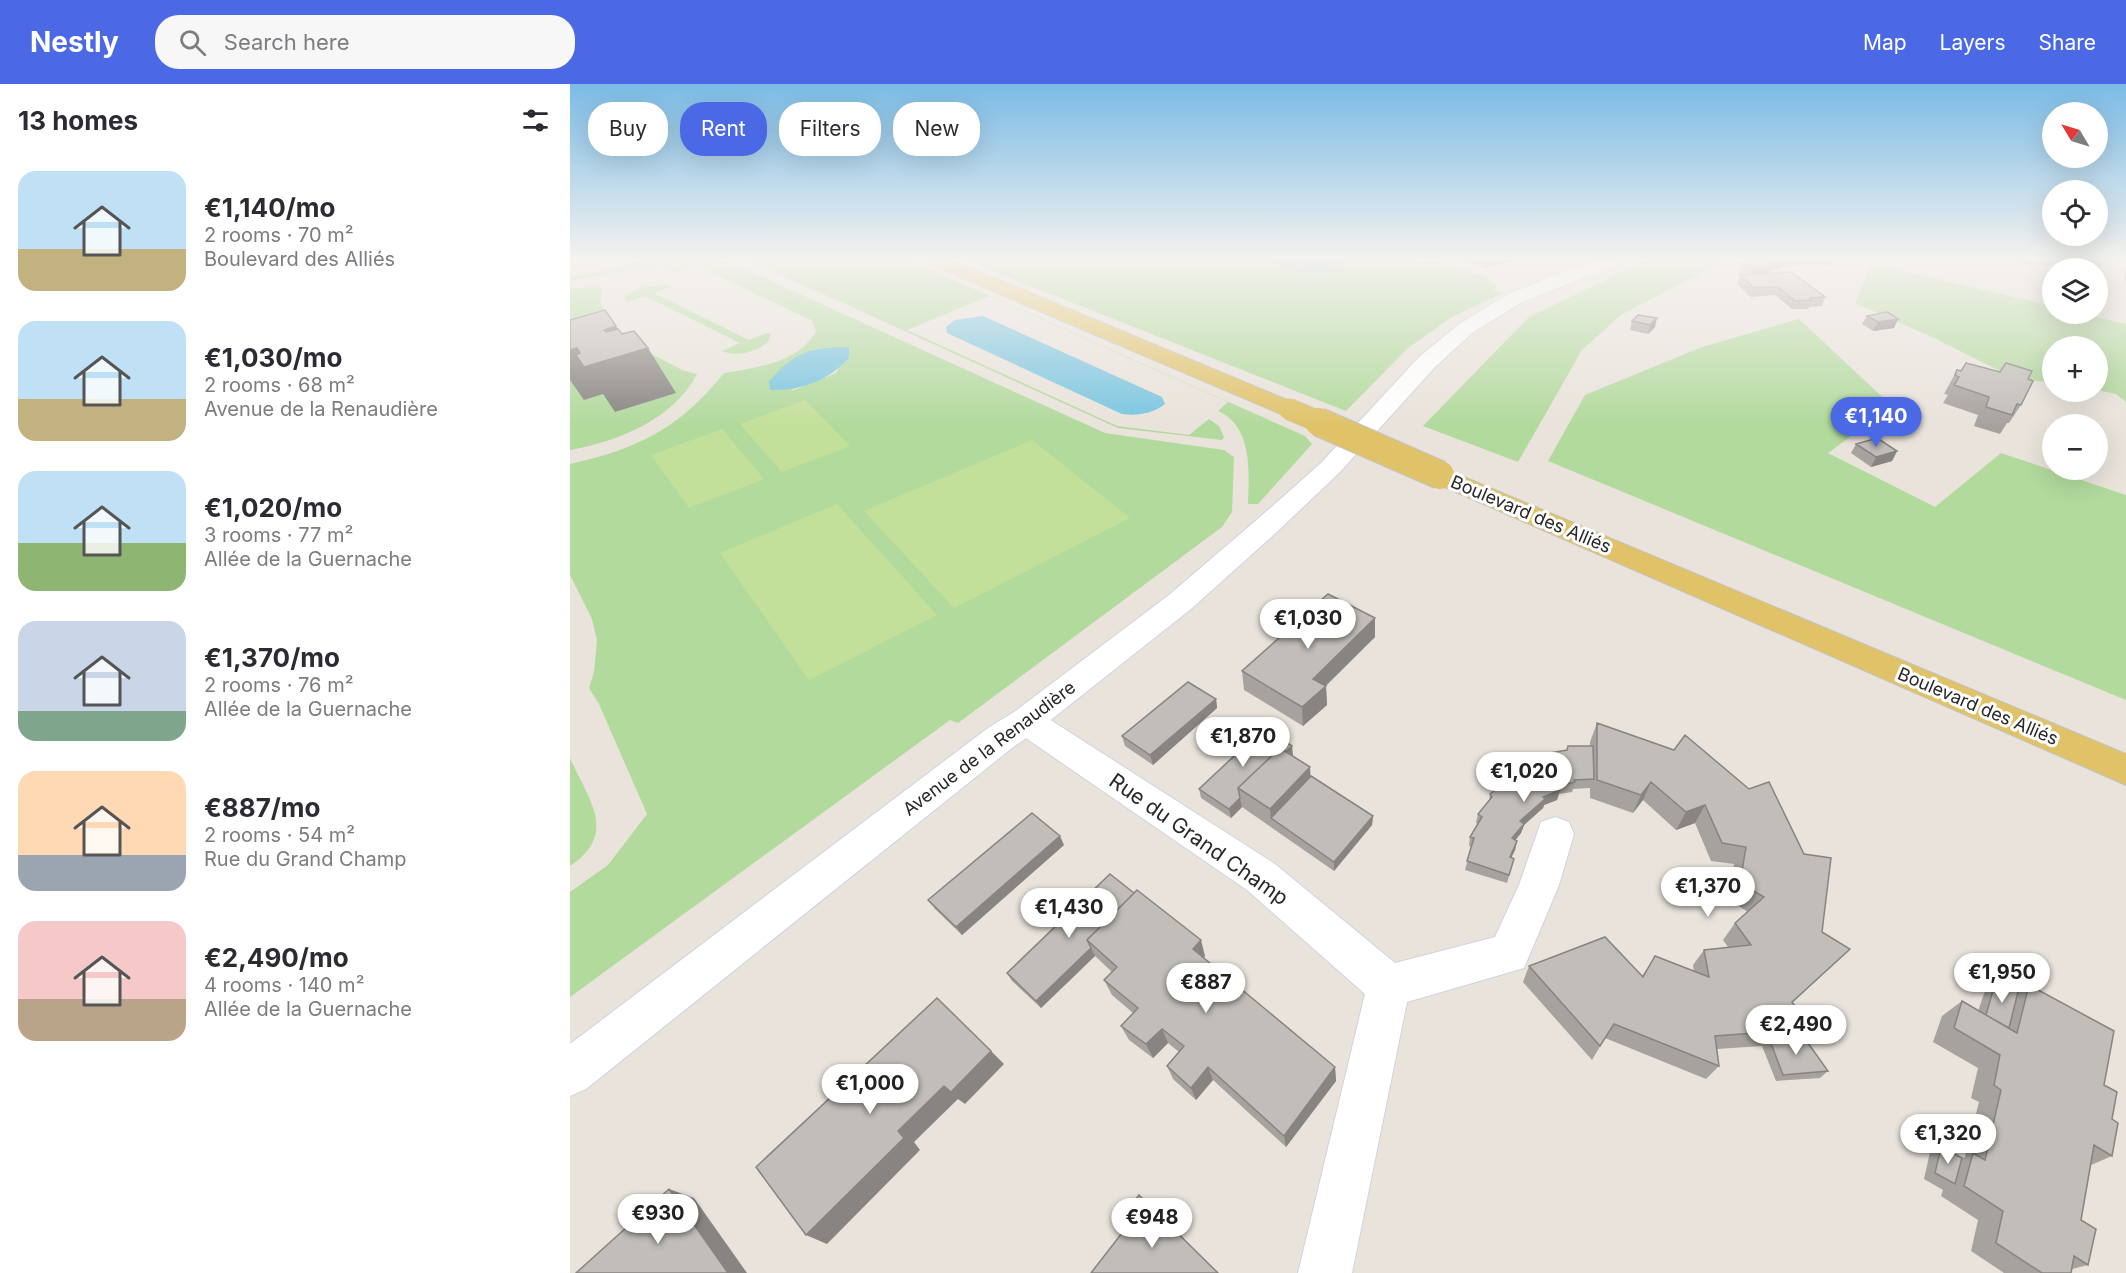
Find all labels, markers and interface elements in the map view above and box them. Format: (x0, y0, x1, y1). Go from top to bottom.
search box (155, 15, 575, 69)
text: Nestly (30, 25, 119, 59)
icon: search (176, 26, 209, 59)
text: Search here (224, 29, 350, 55)
text: Map (1863, 30, 1907, 55)
text: Layers (1940, 30, 2006, 55)
text: Share (2039, 30, 2096, 55)
chip: Buy (588, 102, 668, 156)
chip: Rent (680, 102, 767, 156)
chip: Filters (779, 102, 881, 156)
chip: New (893, 102, 980, 156)
north arrow (2042, 102, 2108, 168)
map controls (2042, 102, 2108, 480)
icon: filters (519, 104, 552, 137)
text: 13 homes (18, 105, 138, 136)
button: locate (2042, 180, 2108, 246)
text: €1,140/mo (204, 192, 335, 223)
icon: home (66, 195, 138, 267)
text: 2 rooms · 70 m² (204, 223, 354, 247)
text: Boulevard des Alliés (204, 247, 395, 271)
button: layers (2042, 258, 2108, 324)
button: + (2042, 336, 2108, 402)
text: €1,030/mo (204, 342, 343, 373)
icon: home (66, 345, 138, 417)
text: 2 rooms · 68 m² (204, 373, 355, 397)
text: Avenue de la Renaudière (204, 397, 438, 421)
pin: €1,140 (1827, 397, 1925, 448)
text: €1,140 (1845, 404, 1907, 428)
button: − (2042, 414, 2108, 480)
street label: Boulevard des Alliés (1448, 471, 1614, 557)
text: €1,020/mo (204, 492, 342, 523)
icon: home (66, 495, 138, 567)
text: 3 rooms · 77 m² (204, 523, 353, 547)
text: Allée de la Guernache (204, 547, 412, 571)
pin: €1,030 (1259, 599, 1357, 650)
text: €1,030 (1274, 606, 1342, 630)
text: €1,370/mo (204, 642, 340, 673)
icon: home (66, 645, 138, 717)
street label: Boulevard des Alliés (1895, 663, 2061, 749)
text: 2 rooms · 76 m² (204, 673, 353, 697)
street label: Avenue de la Renaudière (899, 676, 1079, 820)
text: Allée de la Guernache (204, 697, 412, 721)
pin: €1,870 (1194, 717, 1292, 768)
text: €1,870 (1210, 724, 1276, 748)
pin: €1,020 (1475, 752, 1573, 803)
text: €1,020 (1490, 759, 1558, 783)
street label: Rue du Grand Champ (1105, 768, 1293, 910)
text: €887/mo (204, 792, 321, 823)
icon: home (66, 795, 138, 867)
text: 2 rooms · 54 m² (204, 823, 355, 847)
text: Rue du Grand Champ (204, 847, 406, 871)
pin: €1,370 (1659, 867, 1757, 918)
text: €1,370 (1675, 874, 1741, 898)
pin: €1,430 (1020, 888, 1118, 939)
text: €1,430 (1035, 895, 1103, 919)
text: €2,490/mo (204, 942, 349, 973)
icon: home (66, 945, 138, 1017)
pin: €1,950 (1953, 953, 2051, 1004)
text: €1,950 (1968, 960, 2036, 984)
pin: €887 (1170, 963, 1242, 1014)
text: €887 (1180, 970, 1232, 994)
text: 4 rooms · 140 m² (204, 973, 364, 997)
text: Allée de la Guernache (204, 997, 412, 1021)
pin: €2,490 (1747, 1005, 1845, 1056)
text: €2,490 (1760, 1012, 1832, 1036)
pin: €1,000 (821, 1064, 919, 1115)
text: €1,000 (836, 1071, 904, 1095)
pin: €1,320 (1899, 1114, 1997, 1165)
text: €1,320 (1914, 1121, 1982, 1145)
pin: €930 (622, 1194, 694, 1245)
pin: €948 (1116, 1198, 1188, 1249)
text: €930 (631, 1201, 685, 1225)
text: €948 (1125, 1205, 1179, 1229)

